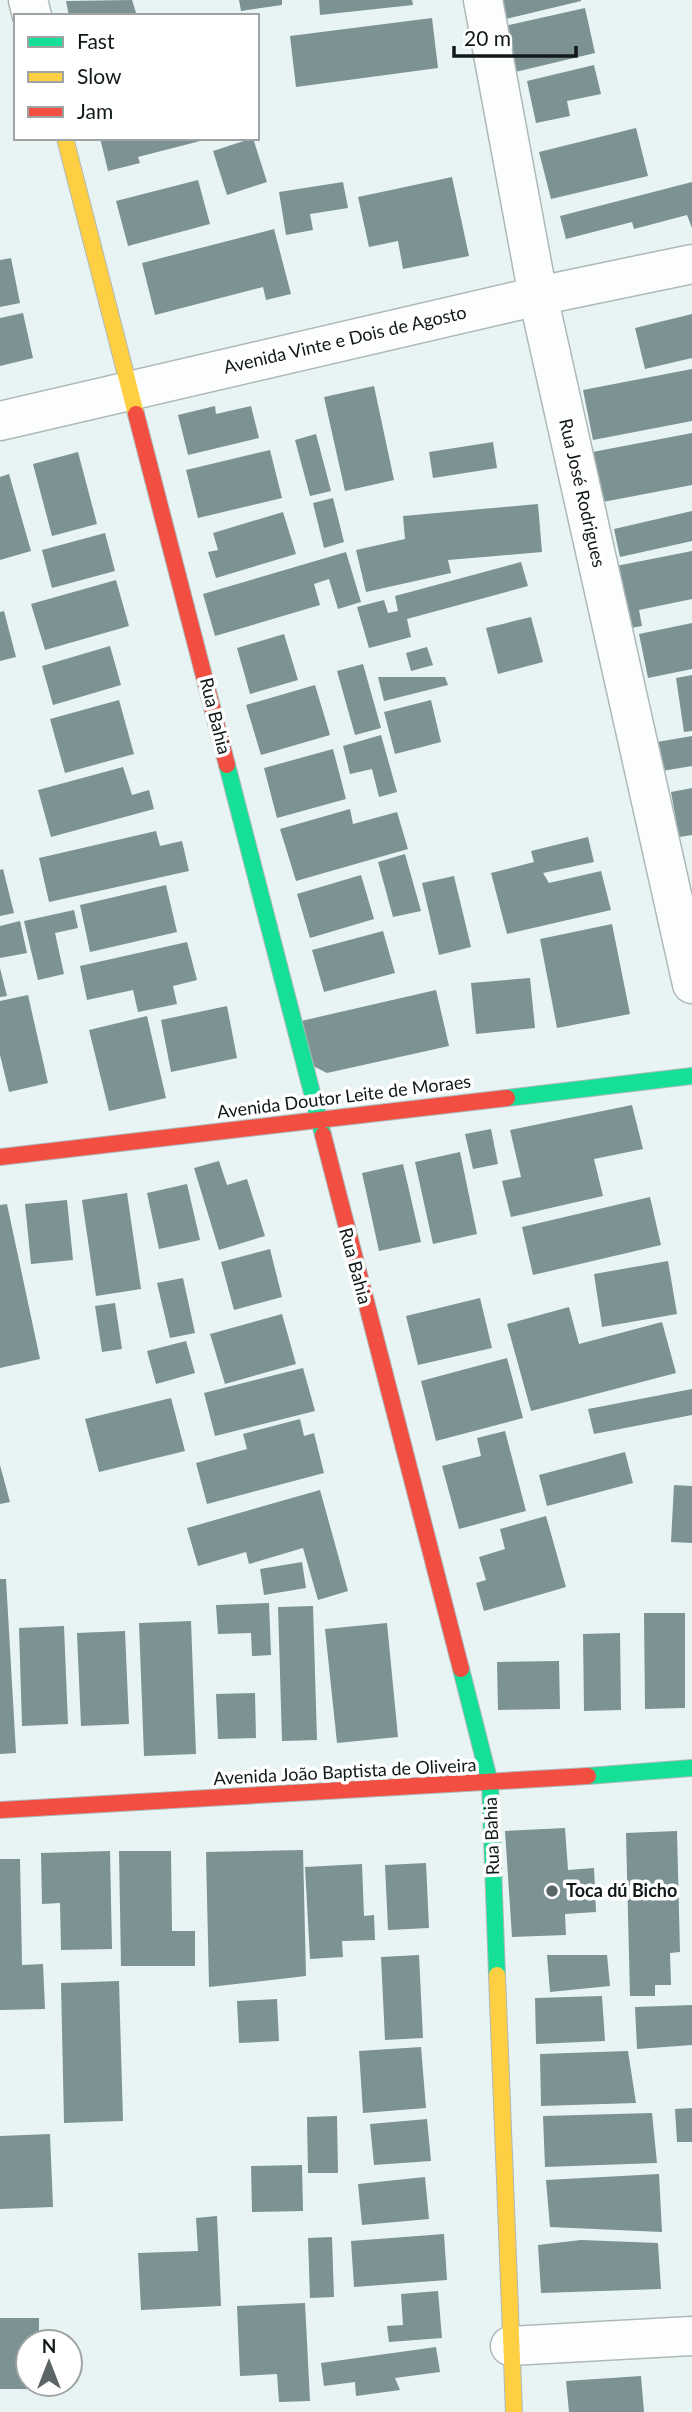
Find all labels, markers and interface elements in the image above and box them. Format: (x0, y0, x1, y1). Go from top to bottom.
legend (14, 14, 259, 140)
scale bar (454, 14, 576, 58)
text: 20 m (464, 25, 511, 50)
text: Fast (77, 28, 115, 53)
text: Slow (77, 63, 122, 88)
text: Jam (77, 98, 113, 123)
street label: Avenida Vinte e Dois de Agosto (221, 300, 468, 378)
street label: Rua José Rodrigues (555, 416, 611, 569)
street label: Rua Bahia (196, 675, 236, 756)
street label: Avenida Doutor Leite de Moraes (216, 1069, 472, 1123)
street label: Rua Bahia (335, 1225, 377, 1306)
street label: Avenida João Baptista de Oliveira (213, 1753, 477, 1789)
street label: Rua Bahia (479, 1797, 503, 1876)
place label: Toca dú Bicho (566, 1879, 677, 1901)
marker: Toca dú Bicho (544, 1883, 560, 1899)
north arrow (14, 2328, 84, 2398)
text: N (42, 2334, 56, 2357)

